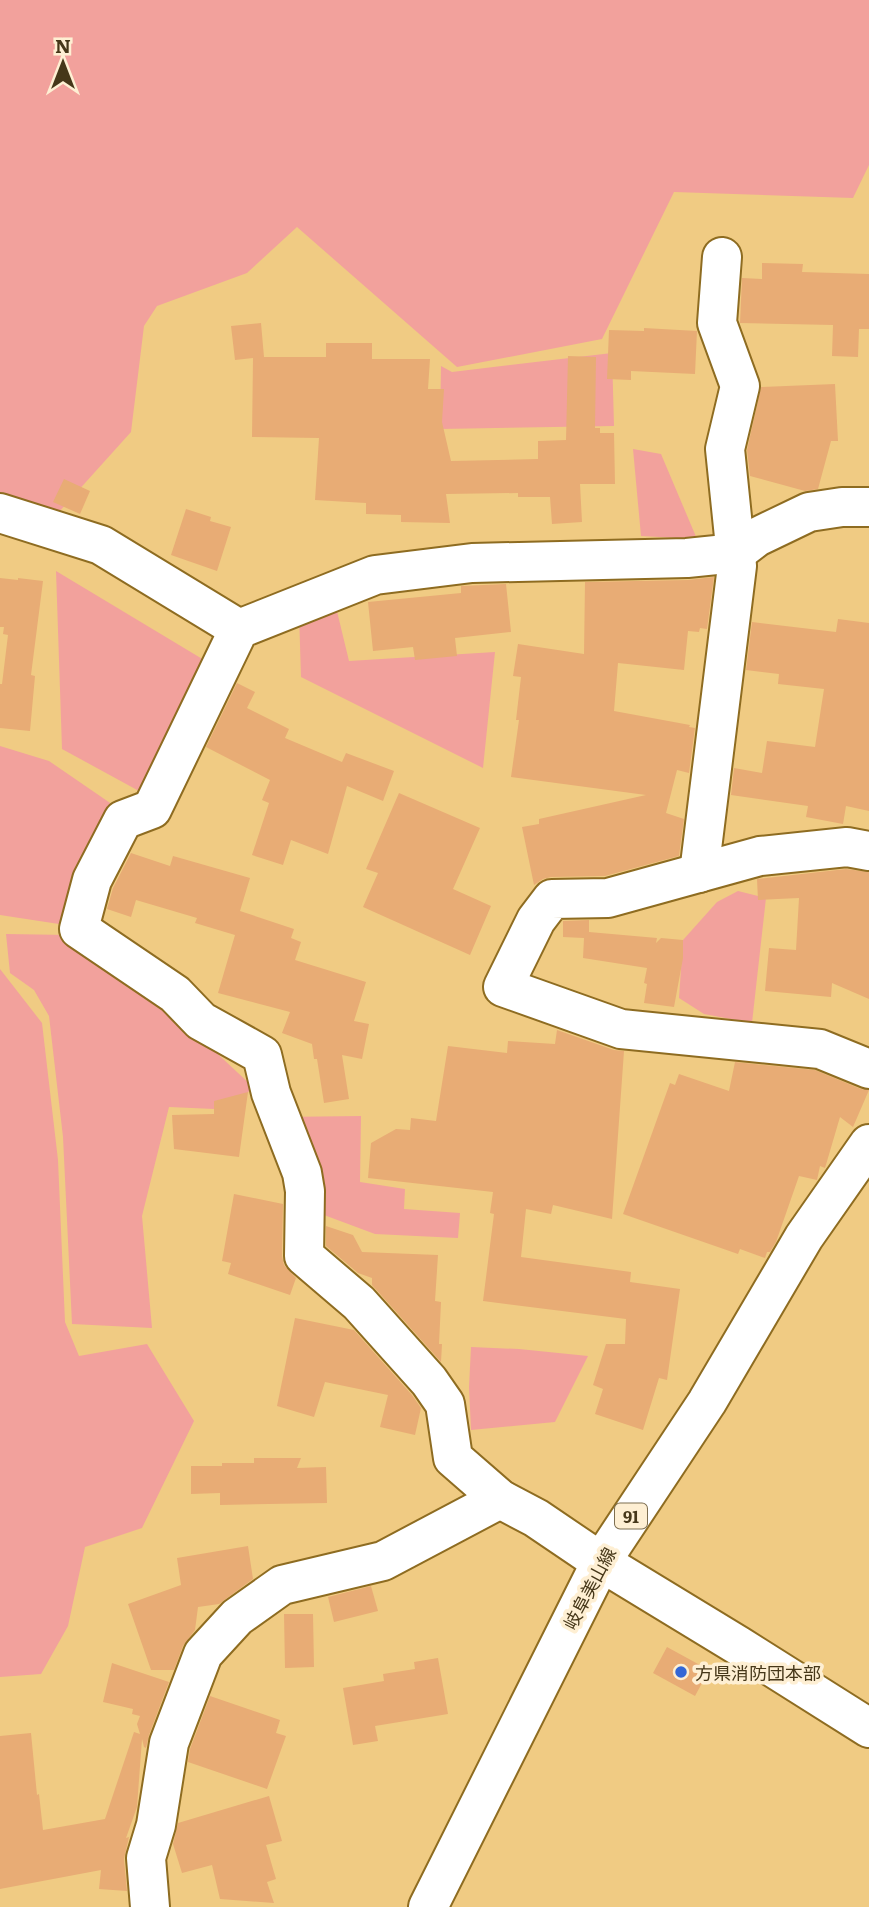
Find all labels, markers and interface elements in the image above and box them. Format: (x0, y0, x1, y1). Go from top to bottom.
north arrow (28, 28, 98, 98)
text: N (55, 31, 71, 59)
road number: 91 (615, 1504, 647, 1528)
street label: 岐阜美山線 (556, 1542, 622, 1634)
place label: 方県消防団本部 (695, 1659, 821, 1686)
marker: 方県消防団本部 (673, 1664, 689, 1680)

